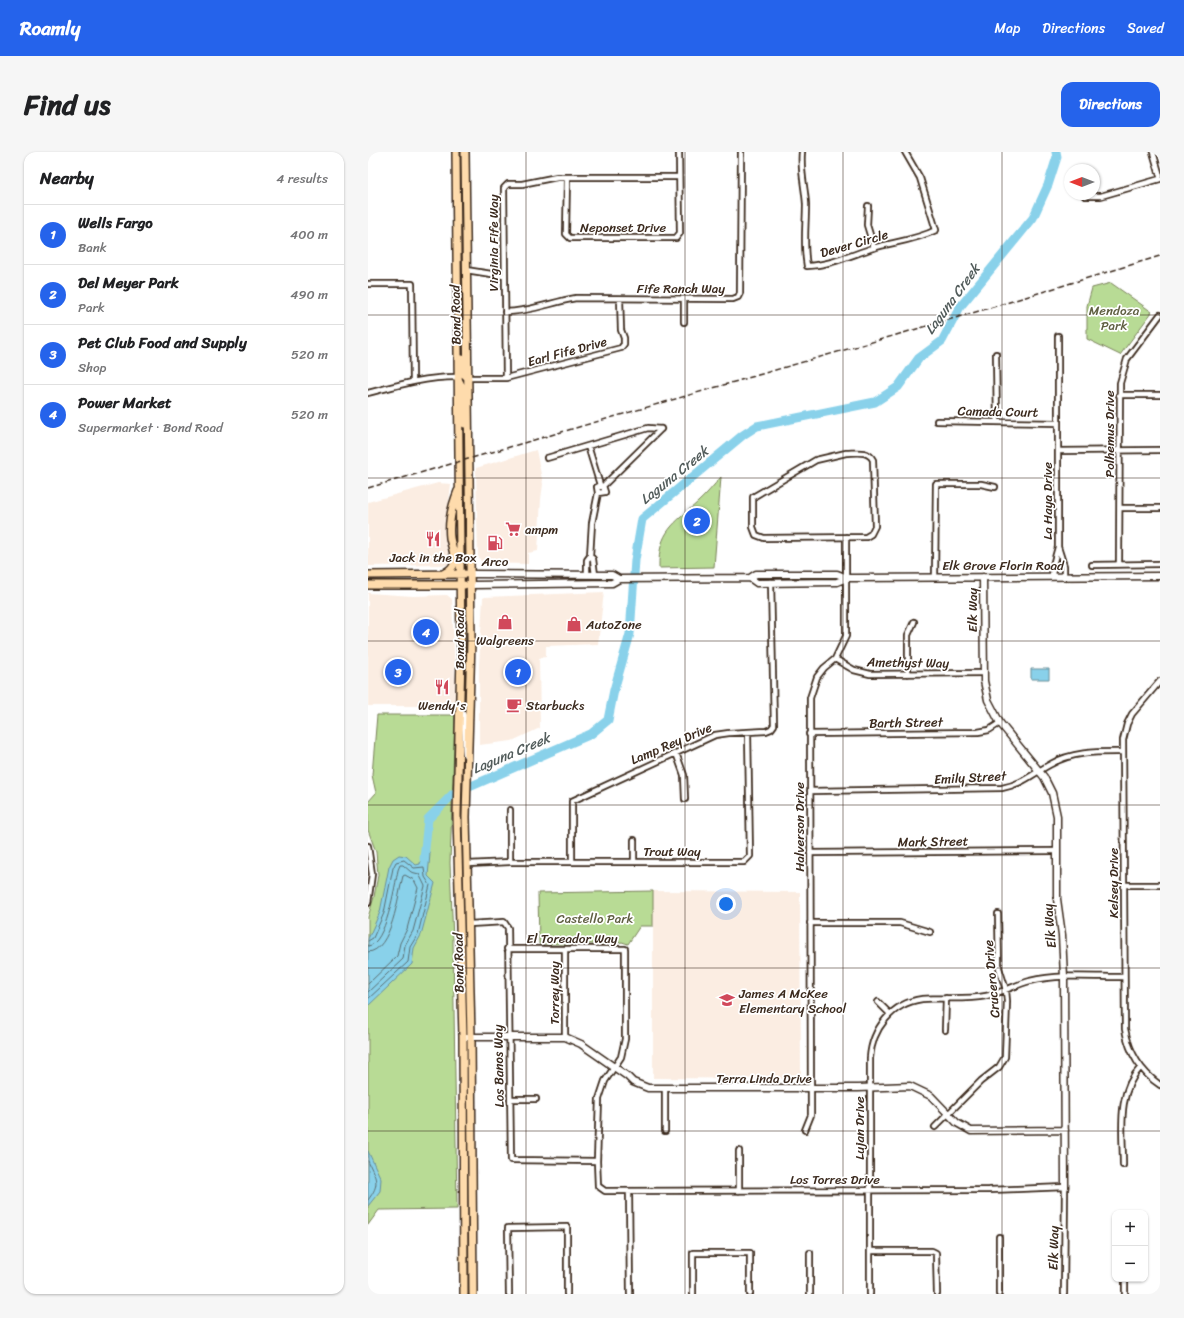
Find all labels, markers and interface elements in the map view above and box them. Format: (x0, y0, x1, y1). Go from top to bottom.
text: Roamly (20, 12, 80, 45)
text: Map (994, 16, 1020, 41)
text: Directions (1042, 16, 1105, 41)
text: Saved (1127, 16, 1164, 41)
text: Find us (24, 80, 111, 129)
button: Directions (1061, 82, 1160, 127)
text: Nearby (40, 163, 94, 193)
north arrow (1064, 164, 1100, 200)
text: 4 results (276, 167, 328, 190)
street label: Virginia Fife Way (482, 194, 505, 291)
text: Wells Fargo (78, 210, 153, 236)
street label: Neponset Drive (580, 216, 666, 239)
text: 1 (50, 223, 56, 246)
text: 400 m (290, 223, 328, 246)
street label: Dever Circle (817, 223, 891, 264)
text: Bank (78, 236, 107, 259)
water label: Laguna Creek (918, 257, 988, 340)
text: Del Meyer Park (78, 270, 179, 296)
street label: Fife Ranch Way (637, 277, 725, 300)
text: 2 (49, 283, 57, 306)
text: 490 m (290, 283, 328, 306)
street label: Bond Road (443, 284, 468, 345)
text: Park (78, 296, 105, 319)
park label: Mendoza Park (1089, 299, 1140, 337)
text: Pet Club Food and Supply (78, 330, 247, 356)
street label: Earl Fife Drive (525, 330, 610, 373)
text: 3 (49, 343, 57, 366)
text: 520 m (291, 343, 328, 366)
text: Shop (78, 356, 106, 379)
text: Power Market (78, 390, 172, 416)
street label: Polhemus Drive (1098, 390, 1121, 478)
street label: Camada Court (957, 399, 1039, 424)
text: 4 (49, 403, 57, 426)
text: 520 m (291, 403, 328, 426)
text: Supermarket · Bond Road (78, 416, 223, 439)
water label: Laguna Creek (634, 439, 715, 511)
street label: La Haya Drive (1036, 462, 1059, 540)
pin: 2 (684, 506, 710, 536)
place label: ampm (525, 518, 558, 541)
supermarket icon: ampm (504, 520, 522, 538)
restaurant icon: Jack in the Box (424, 530, 442, 548)
fuel station icon: Arco (486, 534, 504, 552)
place label: Jack in the Box (388, 546, 477, 569)
place label: Arco (481, 550, 509, 573)
street label: Elk Grove Florin Road (942, 554, 1065, 577)
street label: Elk Way (961, 587, 984, 632)
street label: Bond Road (448, 608, 471, 669)
shop icon: Walgreens (496, 613, 514, 631)
place label: AutoZone (585, 613, 642, 636)
shop icon: AutoZone (565, 615, 583, 633)
pin: 4 (413, 617, 439, 647)
place label: Walgreens (476, 629, 534, 652)
street label: Amethyst Way (866, 650, 950, 675)
pin: 3 (385, 657, 411, 687)
pin: 1 (505, 657, 531, 687)
restaurant icon: Wendy's (433, 678, 451, 696)
place label: Wendy's (418, 694, 467, 717)
place label: Starbucks (526, 694, 585, 717)
cafe icon: Starbucks (505, 696, 523, 714)
street label: Barth Street (869, 710, 944, 735)
street label: Lamp Rey Drive (627, 716, 716, 771)
water label: Laguna Creek (468, 725, 556, 781)
street label: Emily Street (933, 764, 1007, 791)
street label: Halverson Drive (788, 782, 811, 872)
street label: Mark Street (898, 829, 969, 854)
street label: Trout Way (643, 840, 701, 863)
street label: Kelsey Drive (1102, 847, 1125, 918)
your location (716, 894, 736, 914)
street label: Elk Way (1036, 902, 1063, 949)
park label: Castello Park (557, 907, 634, 930)
street label: El Toreador Way (527, 927, 618, 950)
street label: Bond Road (446, 932, 471, 993)
street label: Crucero Drive (977, 939, 1006, 1019)
street label: Torrey Way (543, 961, 566, 1025)
place label: James A McKee Elementary School (738, 982, 847, 1020)
school or university icon: James A McKee Elementary School (718, 991, 736, 1009)
street label: Los Banos Way (486, 1024, 511, 1108)
street label: Terra Linda Drive (716, 1067, 812, 1090)
street label: Lujan Drive (848, 1096, 871, 1160)
street label: Los Torres Drive (790, 1168, 880, 1191)
map controls (1112, 1210, 1148, 1282)
button: + (1112, 1210, 1148, 1246)
street label: Elk Way (1042, 1225, 1065, 1270)
button: − (1112, 1246, 1148, 1282)

